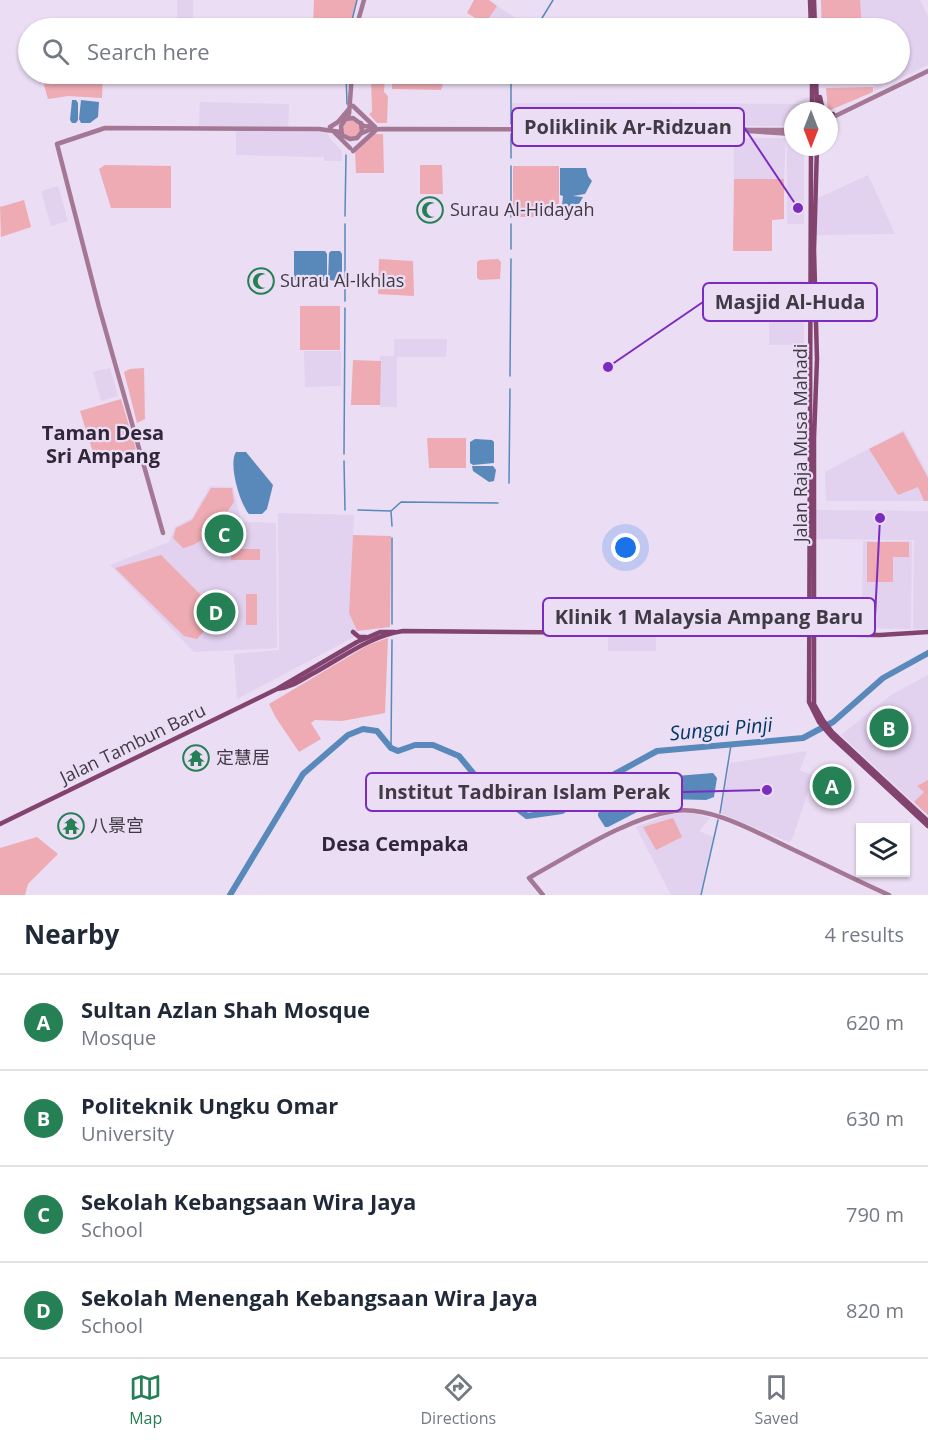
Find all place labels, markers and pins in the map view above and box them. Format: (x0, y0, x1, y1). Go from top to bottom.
callout: Poliklinik Ar-Ridzuan (512, 108, 744, 146)
mosque icon: Surau Al-Hidayah (415, 195, 445, 225)
place label: Surau Al-Hidayah (450, 197, 595, 221)
mosque icon: Surau Al-Ikhlas (246, 266, 276, 296)
place label: Surau Al-Ikhlas (280, 268, 404, 292)
callout: Masjid Al-Huda (703, 283, 877, 321)
pin: C (204, 512, 244, 556)
pin: D (196, 590, 236, 634)
callout: Klinik 1 Malaysia Ampang Baru (543, 598, 875, 636)
pin: B (870, 706, 908, 750)
temple icon: 定慧居 (181, 743, 211, 773)
place label: 定慧居 (216, 745, 270, 769)
pin: A (812, 764, 852, 808)
callout: Institut Tadbiran Islam Perak (366, 773, 682, 811)
temple icon: 八景宫 (56, 811, 86, 841)
place label: 八景宫 (90, 813, 144, 837)

